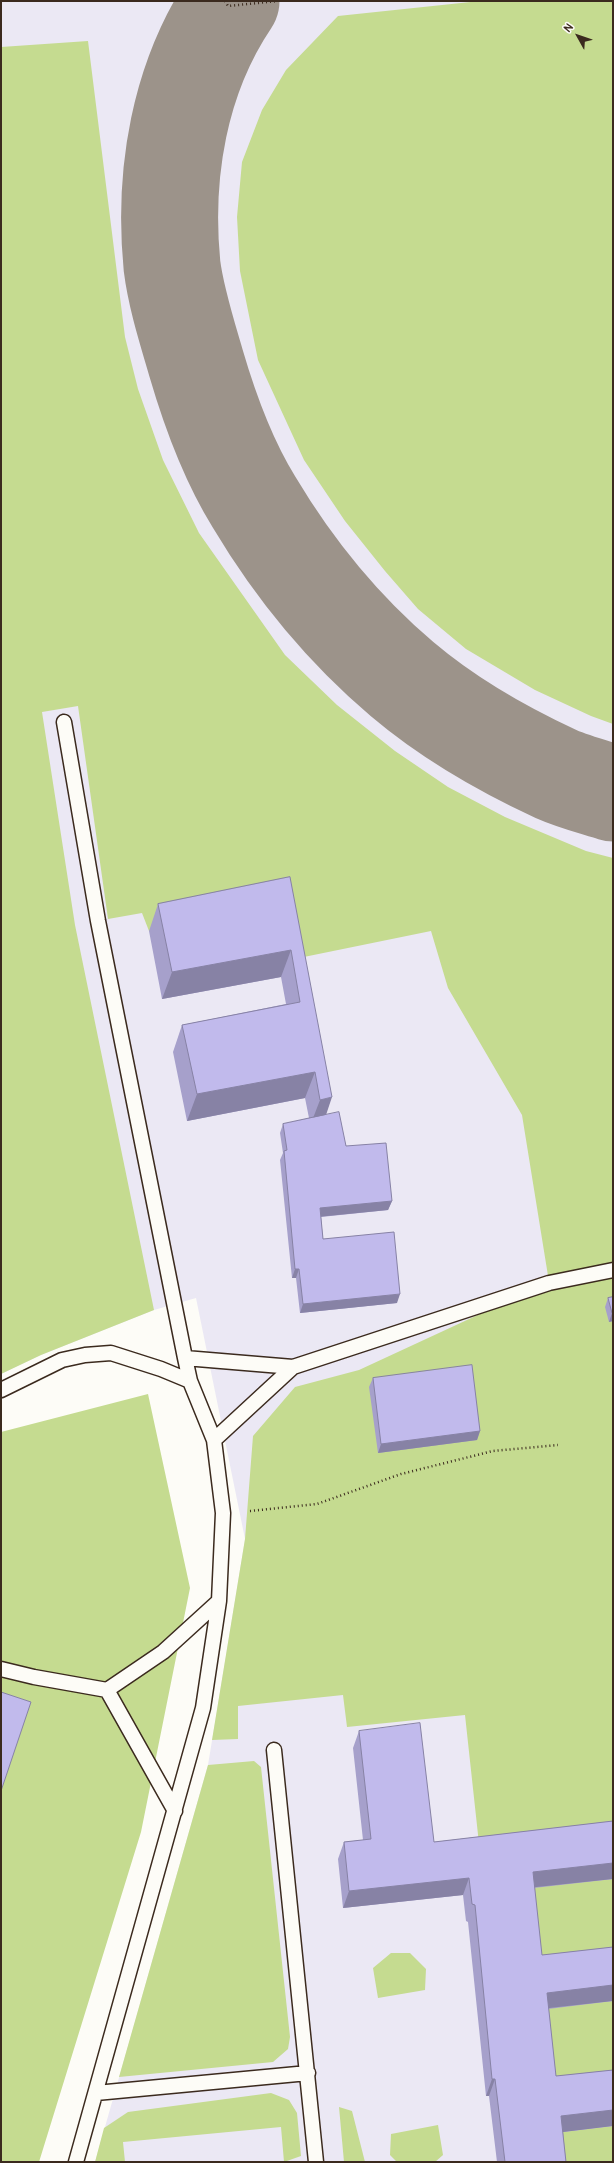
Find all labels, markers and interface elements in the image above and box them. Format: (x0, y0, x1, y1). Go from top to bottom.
north arrow (558, 16, 598, 56)
text: N (561, 21, 576, 35)

